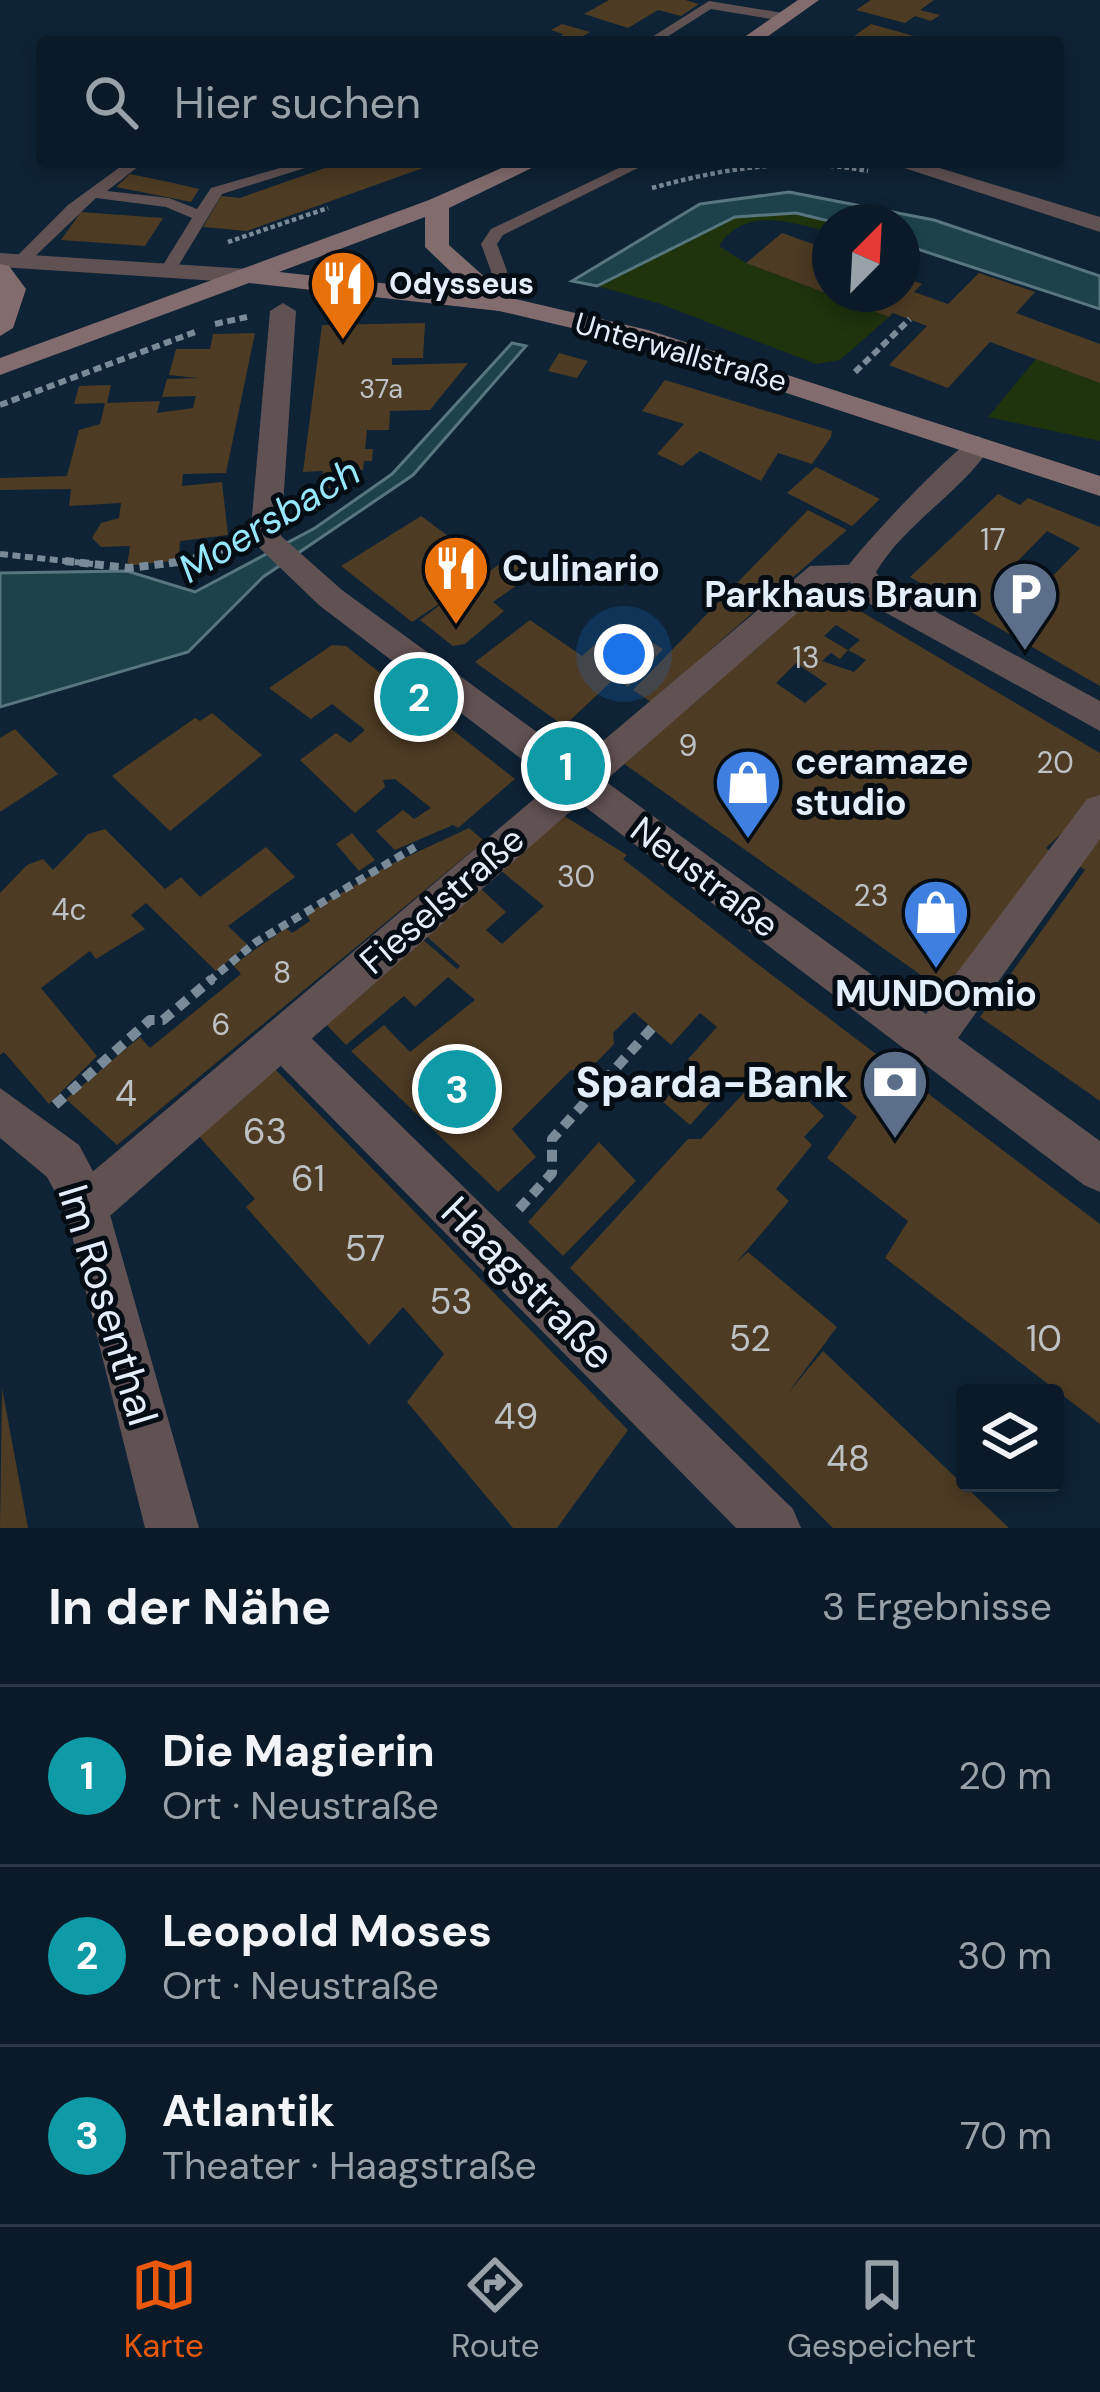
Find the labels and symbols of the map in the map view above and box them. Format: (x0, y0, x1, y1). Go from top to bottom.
north arrow (812, 204, 920, 312)
restaurant icon: Odysseus (308, 248, 378, 342)
place label: Odysseus (389, 264, 534, 303)
street label: Unterwallstraße (571, 303, 791, 401)
house number: 37a (359, 371, 403, 406)
water label: Moersbach (169, 446, 369, 594)
house number: 17 (980, 520, 1006, 559)
restaurant icon: Culinario (421, 533, 491, 627)
place label: Culinario (502, 545, 660, 592)
parking icon: Parkhaus Braun (990, 559, 1060, 653)
place label: Parkhaus Braun (704, 571, 978, 618)
your location (594, 624, 654, 684)
house number: 13 (792, 638, 820, 677)
pin: 2 (380, 652, 458, 742)
pin: 1 (527, 721, 605, 811)
house number: 9 (679, 726, 697, 765)
place label: ceramaze studio (795, 738, 969, 826)
house number: 20 (1036, 743, 1074, 782)
shop icon: ceramaze studio (713, 747, 783, 841)
street label: Neustraße (621, 806, 789, 948)
street label: Fieselstraße (350, 816, 534, 984)
house number: 30 (557, 857, 595, 896)
house number: 23 (853, 876, 889, 915)
shop icon: MUNDOmio (901, 877, 971, 971)
house number: 4c (51, 890, 87, 929)
house number: 8 (273, 953, 291, 992)
place label: MUNDOmio (835, 970, 1037, 1017)
house number: 6 (212, 1005, 230, 1044)
pin: 3 (418, 1044, 496, 1134)
bank icon: Sparda-Bank (860, 1047, 930, 1141)
place label: Sparda-Bank (576, 1055, 848, 1110)
house number: 4 (115, 1070, 137, 1117)
house number: 63 (243, 1108, 287, 1155)
house number: 61 (291, 1155, 325, 1202)
street label: Im Rosenthal (45, 1178, 171, 1432)
street label: Haagstraße (429, 1184, 627, 1382)
house number: 57 (345, 1225, 385, 1272)
house number: 53 (429, 1278, 473, 1325)
house number: 52 (729, 1315, 771, 1362)
house number: 10 (1026, 1315, 1062, 1362)
house number: 49 (494, 1393, 538, 1440)
house number: 48 (826, 1435, 870, 1482)

